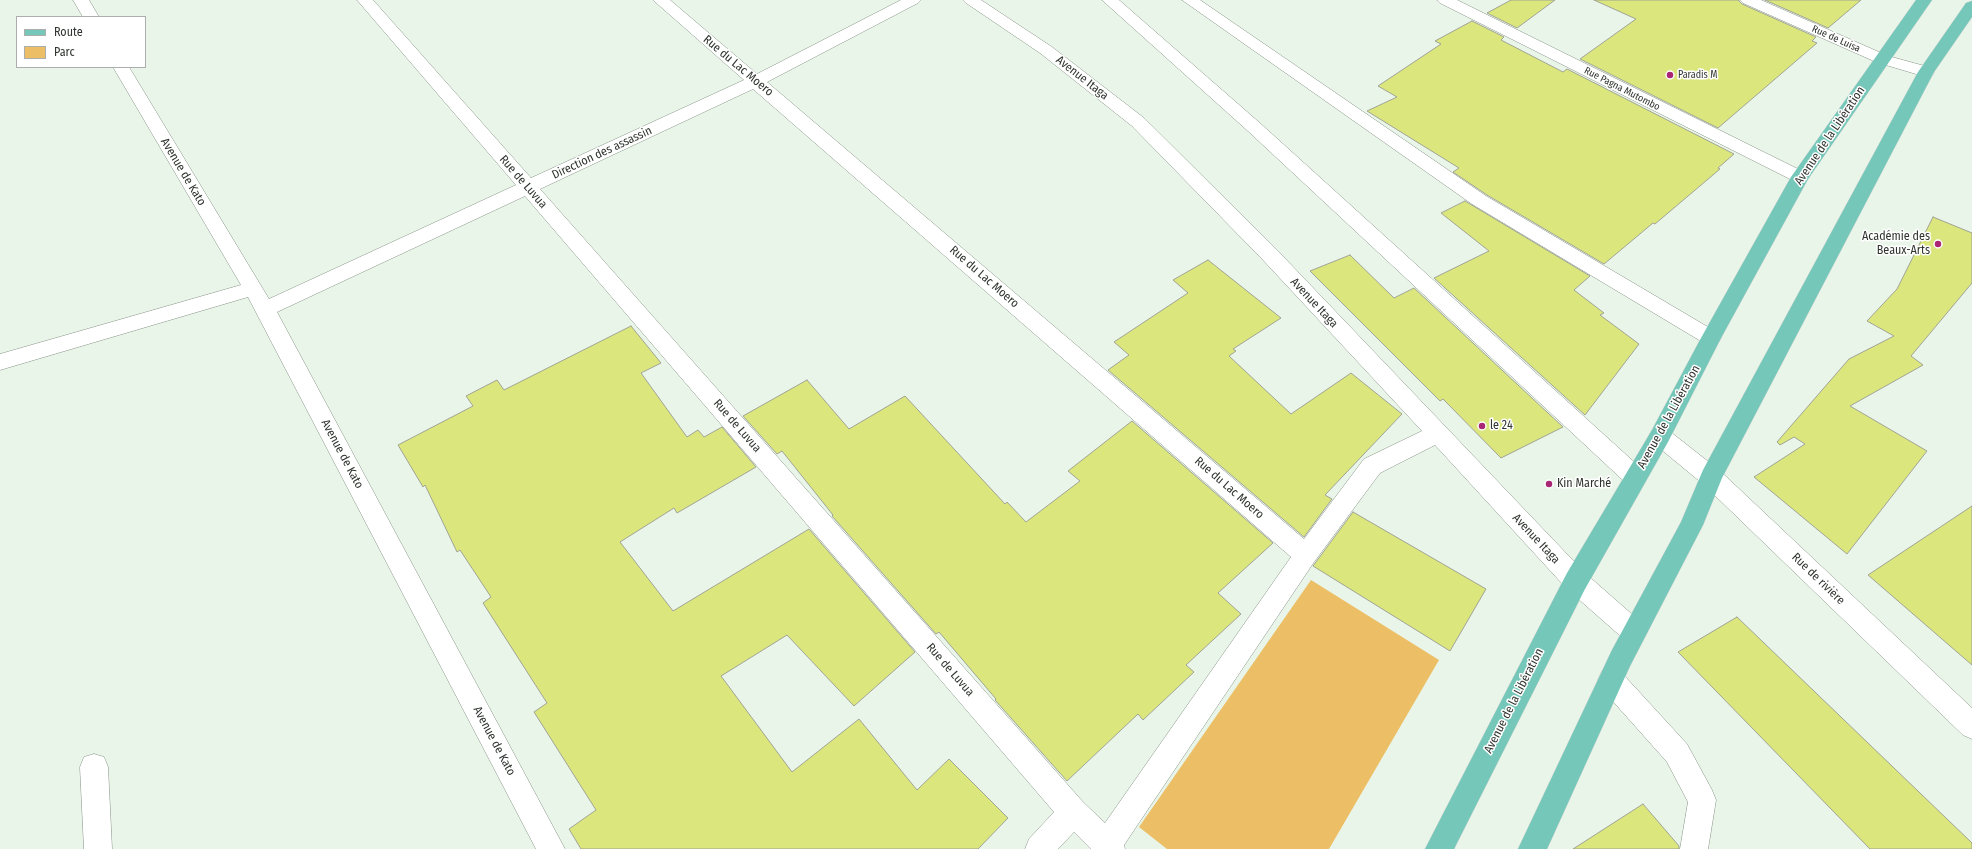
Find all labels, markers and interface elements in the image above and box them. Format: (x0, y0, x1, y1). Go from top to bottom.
legend (16, 16, 146, 68)
street label: Rue de Luisa (1810, 23, 1862, 55)
text: Route (54, 25, 83, 39)
street label: Rue du Lac Moero (700, 32, 776, 100)
text: Parc (54, 45, 75, 59)
street label: Avenue Itaga (1053, 53, 1111, 103)
street label: Rue Pagna Mutombo (1582, 65, 1662, 113)
place label: Paradis M (1678, 69, 1717, 81)
marker: Paradis M (1665, 70, 1675, 80)
street label: Avenue de la Libération (1792, 84, 1868, 188)
street label: Direction des assassin (550, 123, 654, 183)
street label: Avenue de Kato (157, 136, 209, 208)
street label: Rue de Luvua (496, 153, 550, 211)
place label: Académie des Beaux-Arts (1862, 230, 1930, 258)
marker: Académie des Beaux-Arts (1933, 239, 1943, 249)
street label: Rue du Lac Moero (946, 243, 1022, 311)
street label: Avenue Itaga (1287, 275, 1341, 331)
street label: Avenue de la Libération (1635, 363, 1703, 471)
street label: Rue de Luvua (710, 397, 764, 455)
street label: Avenue de Kato (318, 417, 366, 491)
place label: le 24 (1490, 419, 1513, 433)
marker: le 24 (1477, 421, 1487, 431)
street label: Rue du Lac Moero (1191, 454, 1267, 522)
place label: Kin Marché (1557, 477, 1611, 491)
marker: Kin Marché (1544, 479, 1554, 489)
street label: Avenue Itaga (1509, 511, 1563, 567)
street label: Rue de rivière (1789, 550, 1847, 608)
street label: Rue de Luvua (923, 641, 977, 699)
street label: Avenue de la Libération (1481, 646, 1547, 756)
street label: Avenue de Kato (470, 704, 518, 778)

